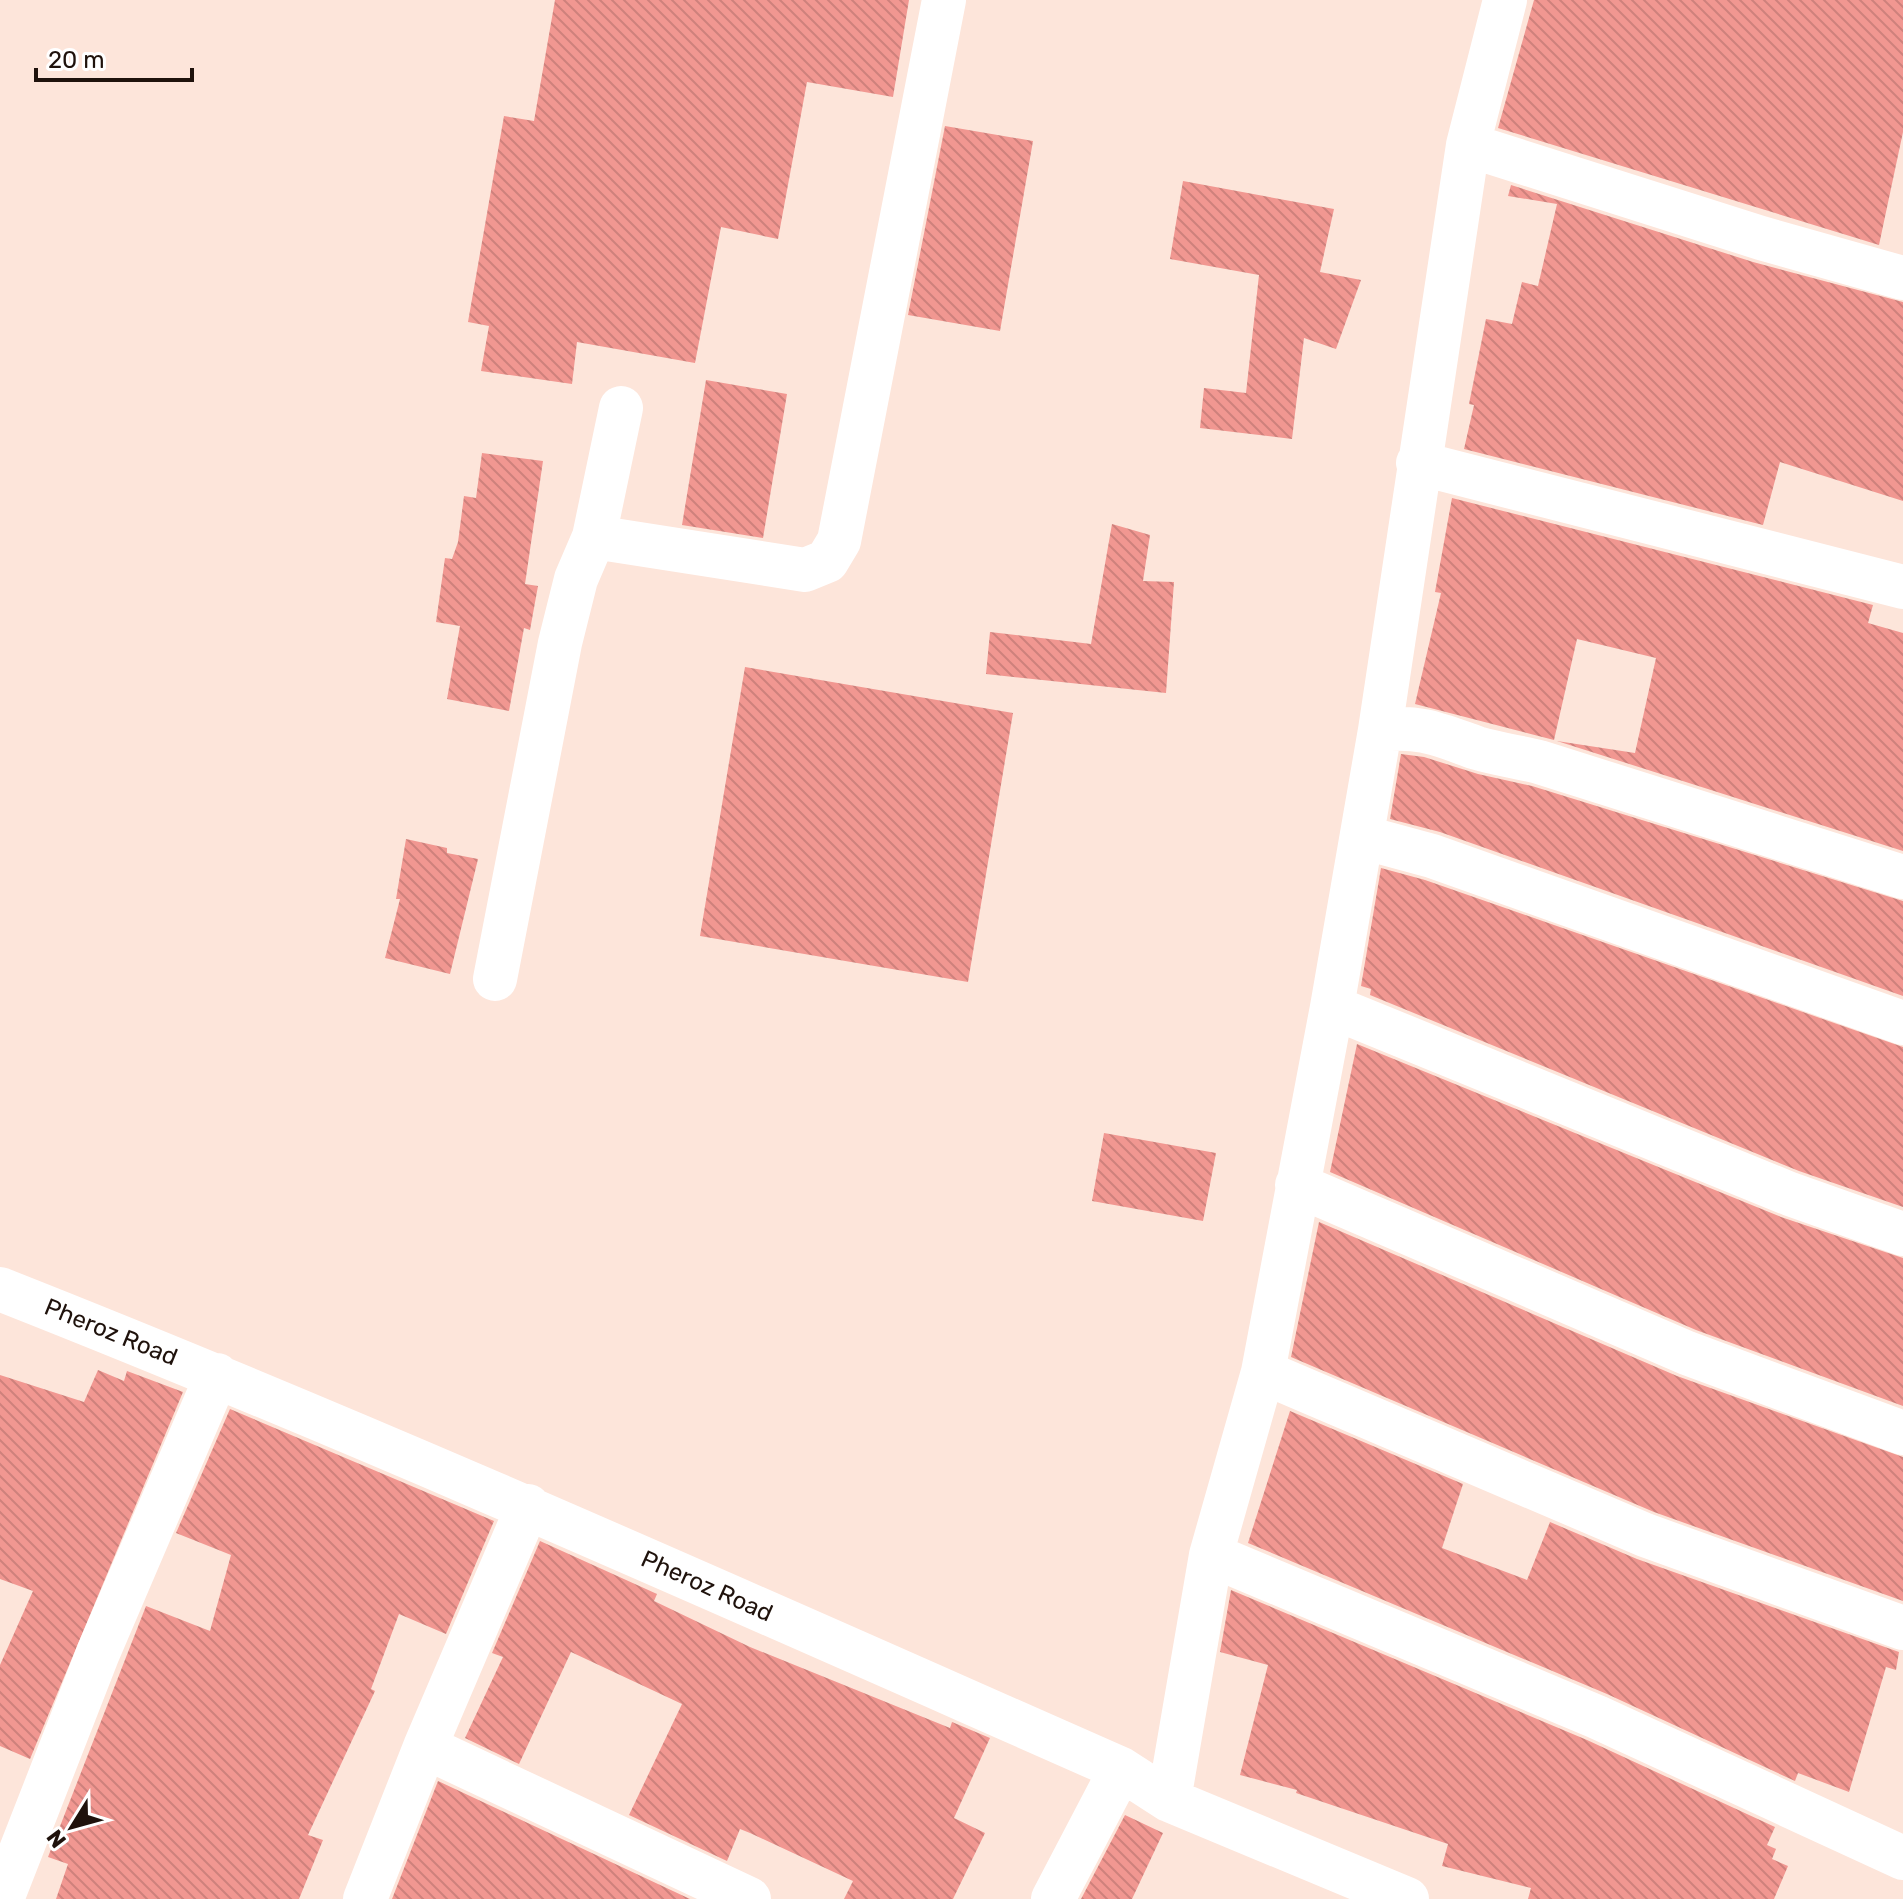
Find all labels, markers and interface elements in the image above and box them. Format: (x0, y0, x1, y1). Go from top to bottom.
scale bar (36, 32, 192, 82)
text: 20 m (48, 46, 105, 74)
street label: Pheroz Road (40, 1293, 182, 1371)
street label: Pheroz Road (637, 1545, 777, 1627)
north arrow (32, 1787, 112, 1867)
text: N (41, 1824, 72, 1853)

